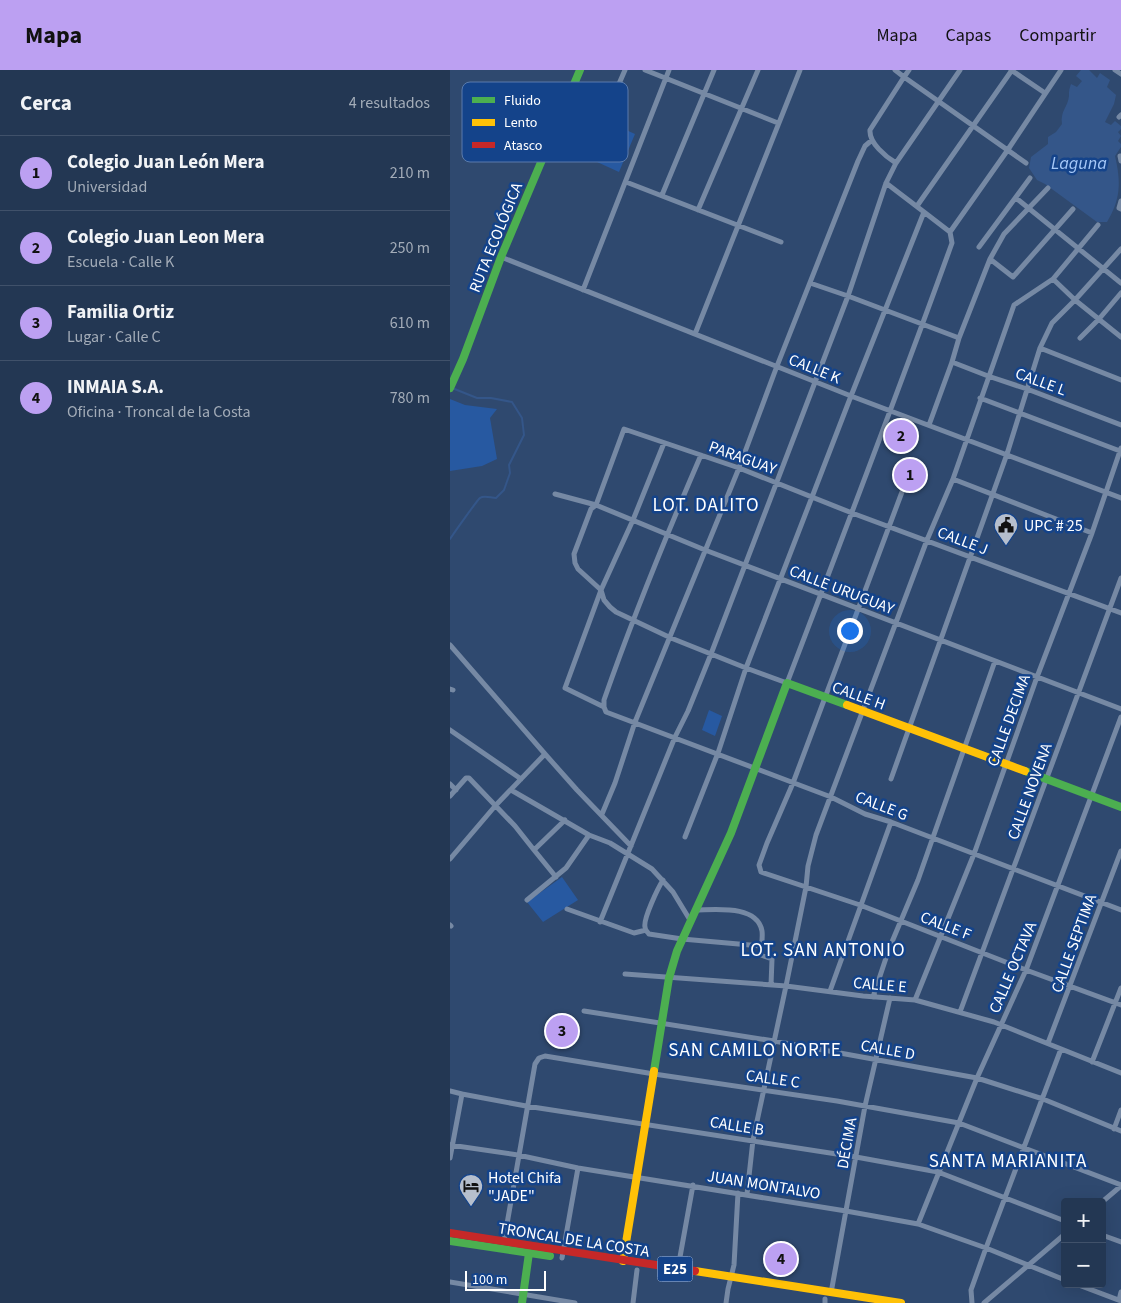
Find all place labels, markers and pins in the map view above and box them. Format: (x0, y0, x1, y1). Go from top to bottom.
pin: 2 (885, 417, 917, 455)
pin: 1 (894, 456, 926, 494)
public building icon: UPC # 25 (993, 512, 1019, 546)
place label: UPC # 25 (1024, 515, 1083, 537)
pin: 3 (546, 1012, 578, 1050)
place label: Hotel Chifa "JADE" (488, 1167, 561, 1207)
hotel icon: Hotel Chifa "JADE" (458, 1173, 484, 1207)
pin: 4 (765, 1240, 797, 1278)

